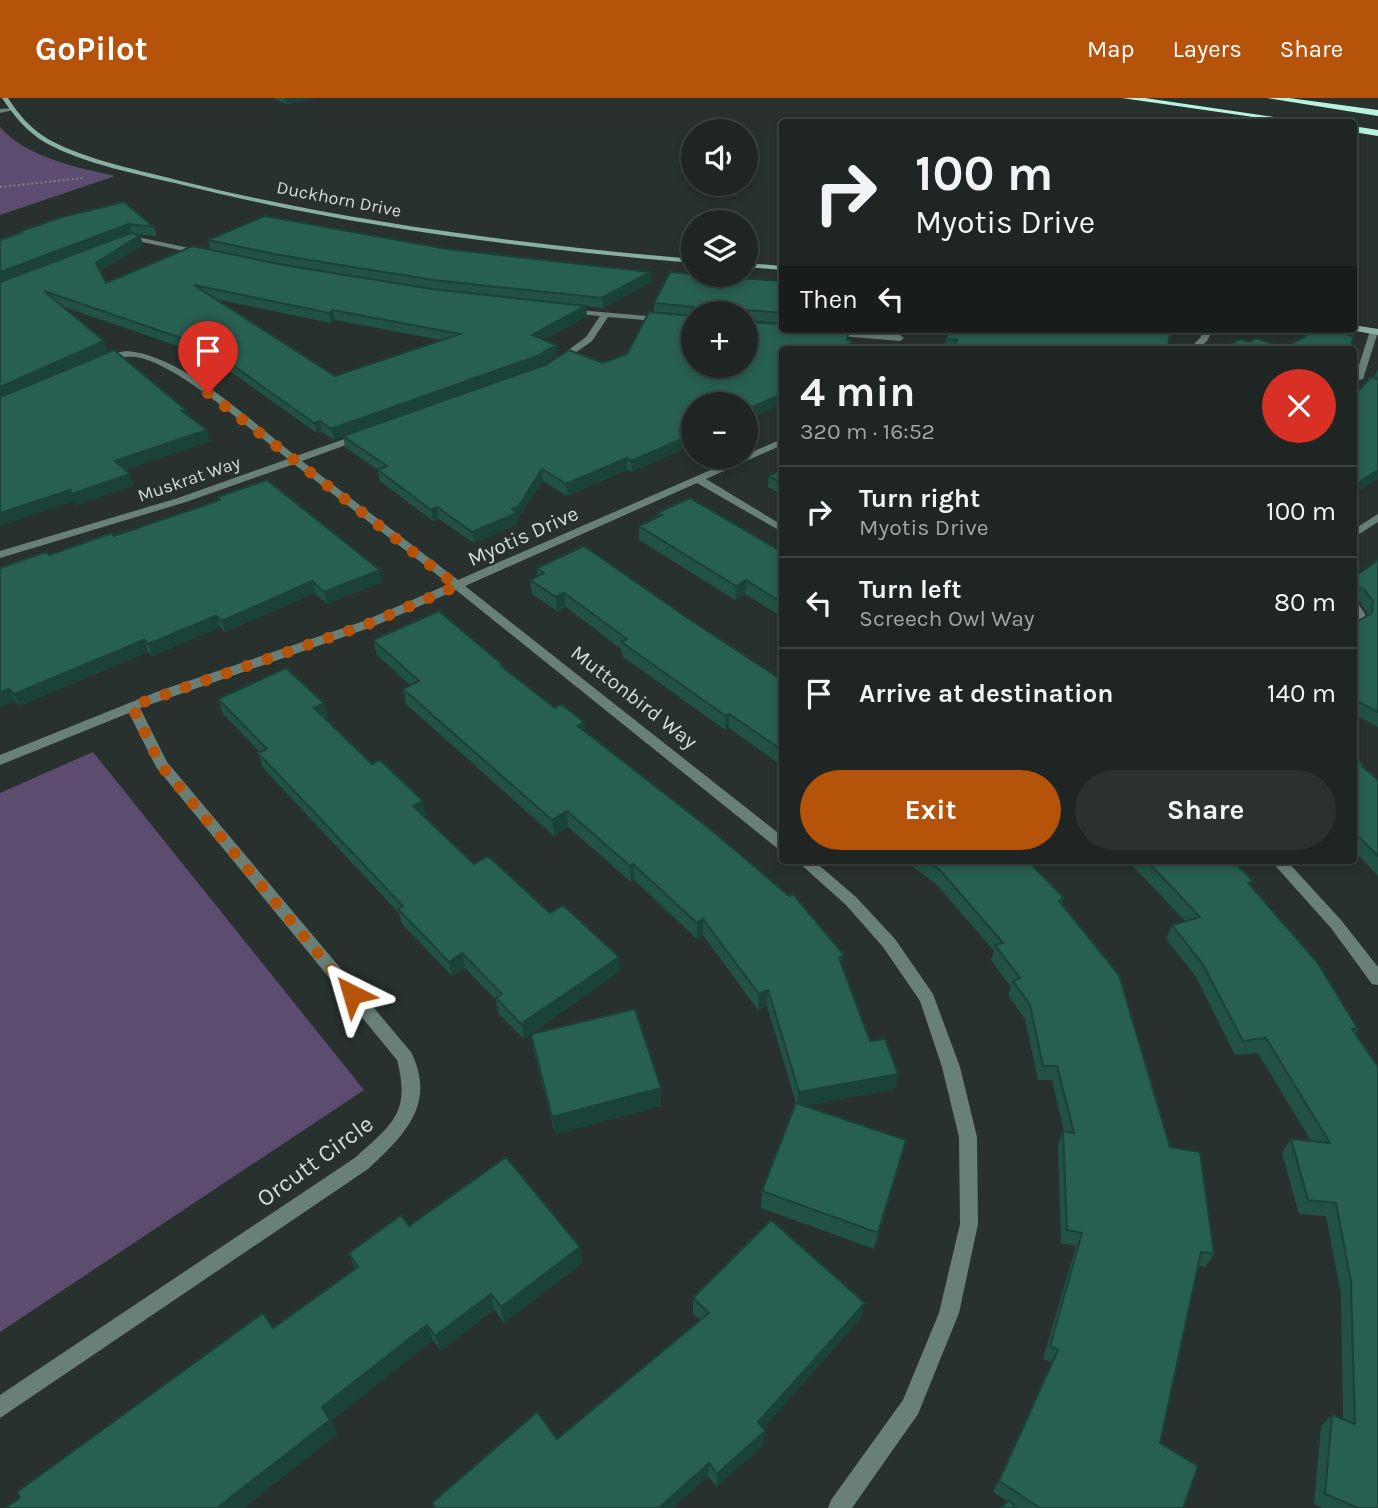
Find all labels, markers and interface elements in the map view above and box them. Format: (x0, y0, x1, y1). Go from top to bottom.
text: GoPilot (35, 30, 148, 68)
text: Map (1087, 35, 1135, 63)
text: Layers (1173, 35, 1242, 63)
text: Share (1280, 35, 1343, 63)
map controls (681, 119, 758, 469)
button: sound (681, 119, 758, 196)
text: 100 m (915, 145, 1053, 202)
icon: right (800, 147, 891, 238)
street label: Duckhorn Drive (275, 176, 403, 222)
text: Myotis Drive (915, 204, 1095, 241)
button: layers (681, 210, 758, 287)
icon: left (872, 280, 910, 318)
text: Then (800, 284, 858, 315)
button: + (681, 301, 758, 378)
pin (178, 321, 238, 393)
icon: arrive (189, 332, 227, 370)
text: 4 min (800, 367, 915, 417)
button: close (1262, 369, 1336, 443)
button: − (681, 392, 758, 469)
text: 320 m · 16:52 (800, 418, 935, 445)
street label: Muskrat Way (135, 451, 244, 507)
text: Turn right (859, 483, 980, 514)
icon: right (800, 493, 838, 531)
text: 100 m (1266, 496, 1336, 527)
street label: Myotis Drive (464, 501, 582, 571)
text: Myotis Drive (859, 514, 989, 541)
text: Turn left (859, 574, 961, 605)
icon: left (800, 584, 838, 622)
text: 80 m (1274, 587, 1336, 618)
text: Screech Owl Way (859, 605, 1035, 632)
street label: Muttonbird Way (566, 640, 702, 754)
icon: arrive (800, 675, 838, 713)
text: Arrive at destination (859, 678, 1113, 709)
text: 140 m (1267, 678, 1336, 709)
button: Exit (800, 770, 1061, 850)
button: Share (1075, 770, 1336, 850)
position arrow (315, 957, 389, 1031)
street label: Orcutt Circle (251, 1109, 379, 1213)

